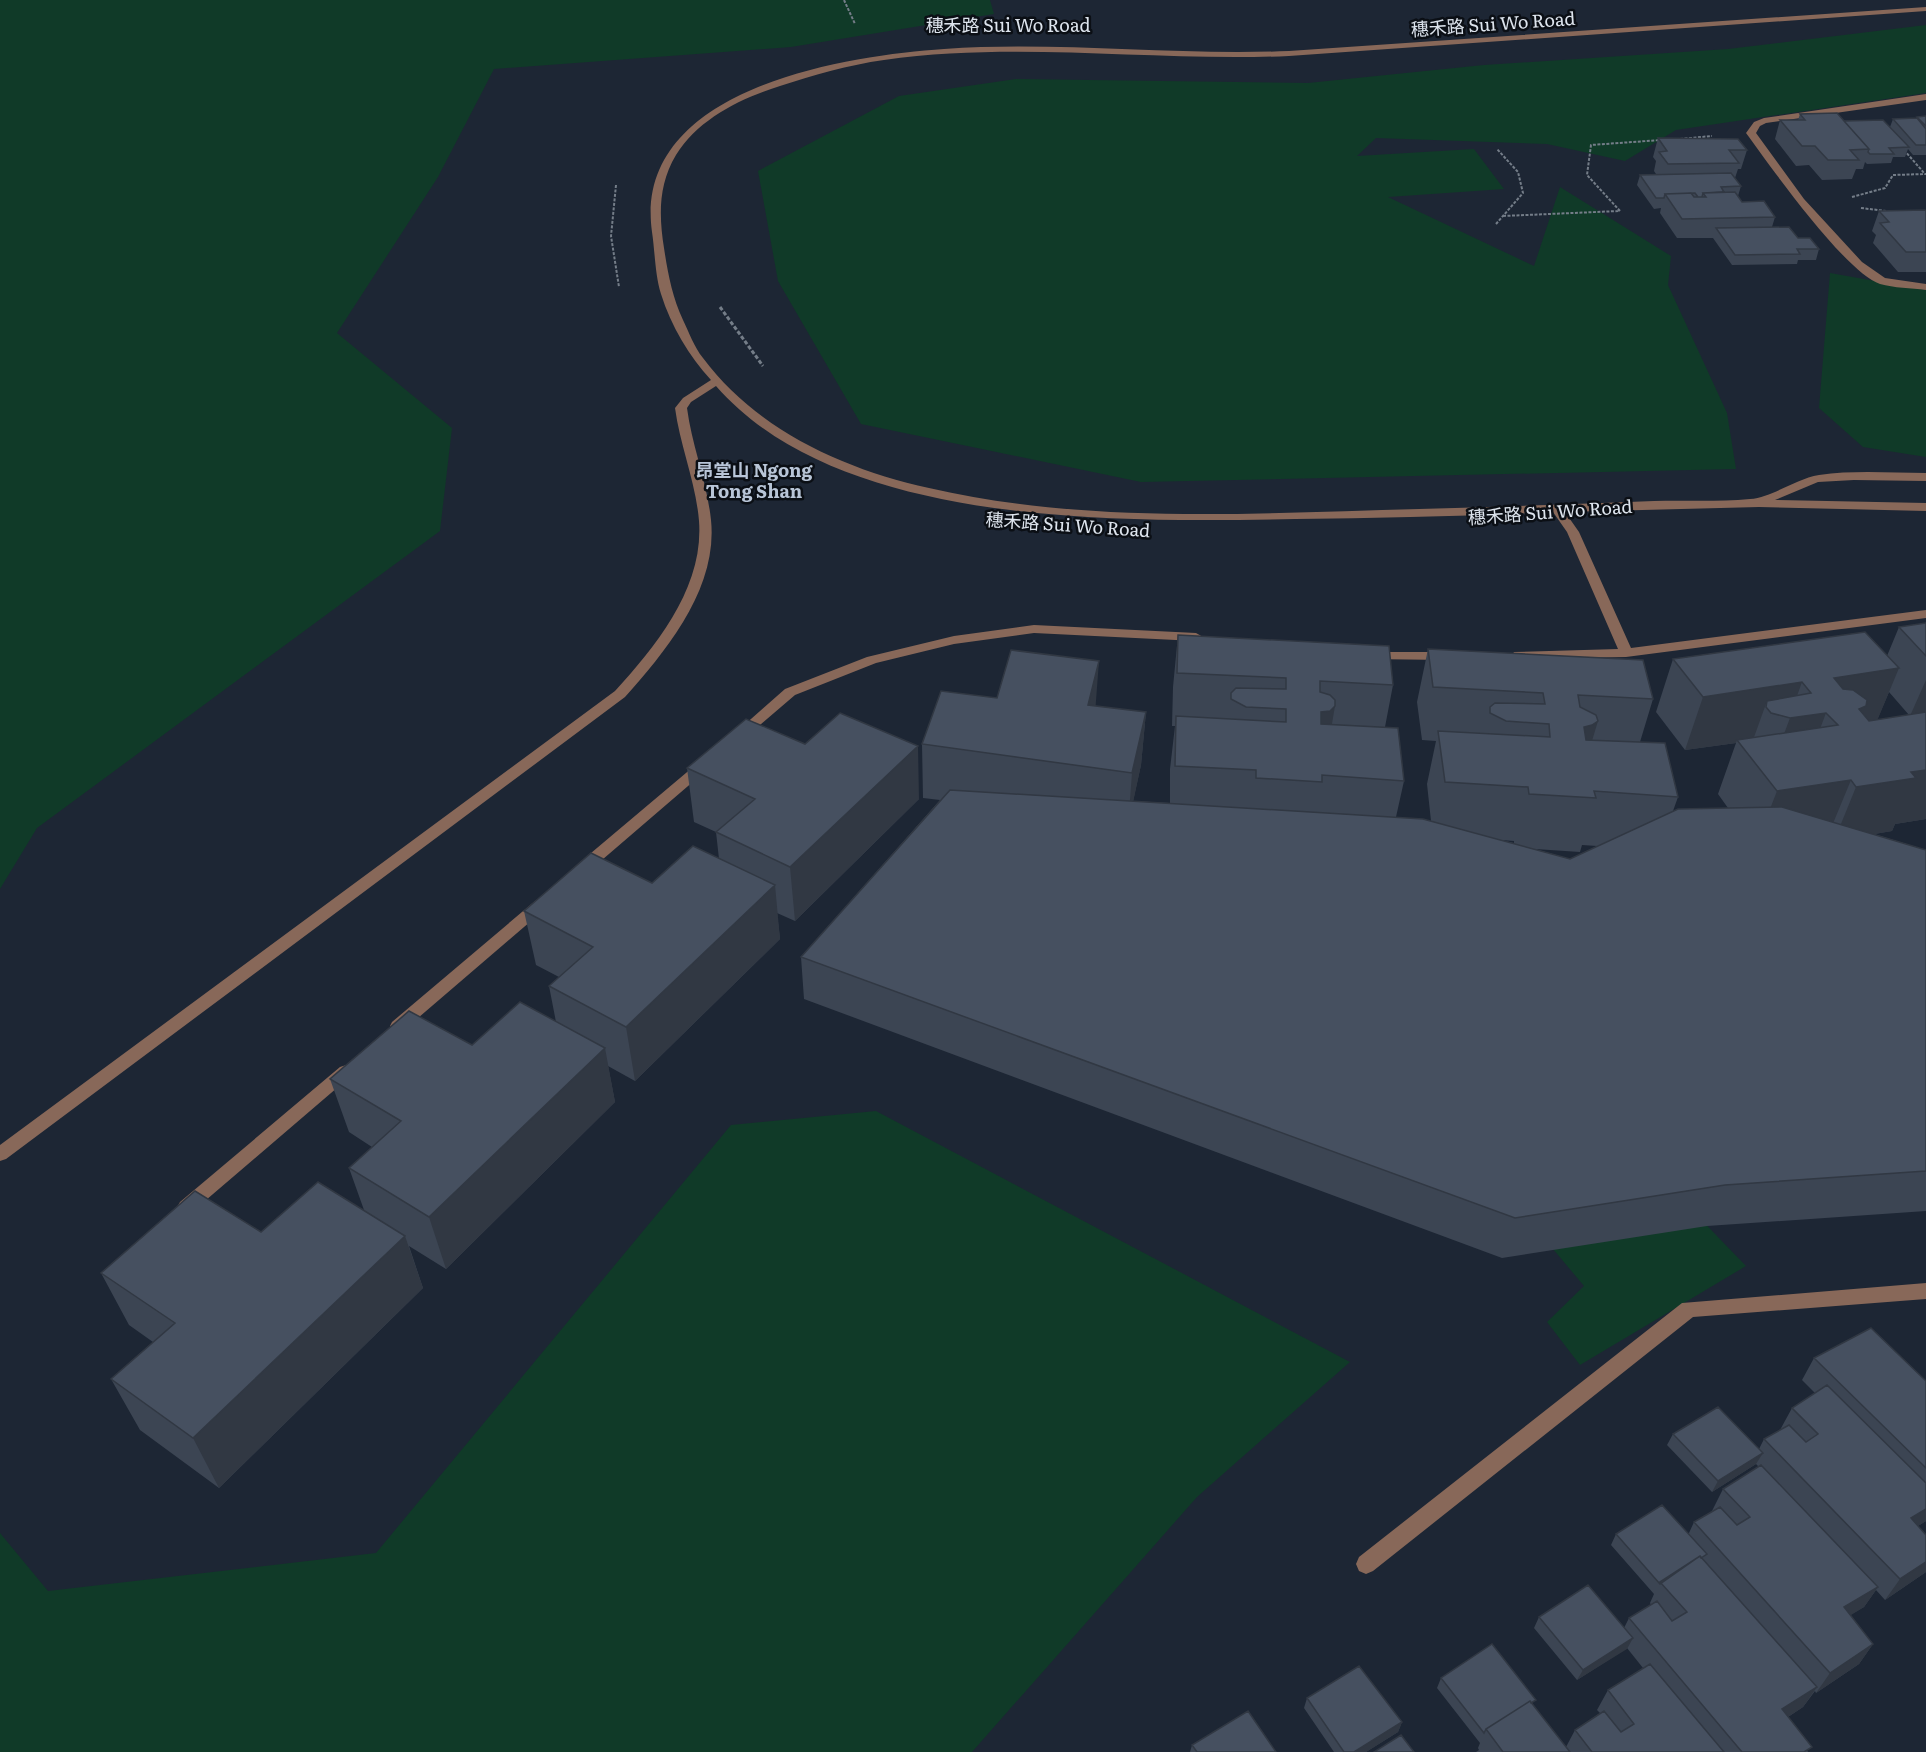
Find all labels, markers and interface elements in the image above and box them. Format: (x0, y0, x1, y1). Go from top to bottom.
street label: 穗禾路 Sui Wo Road (1410, 4, 1576, 42)
street label: 穗禾路 Sui Wo Road (925, 11, 1091, 38)
district label: 昂堂山 Ngong Tong Shan (696, 456, 814, 504)
street label: 穗禾路 Sui Wo Road (1467, 492, 1633, 530)
street label: 穗禾路 Sui Wo Road (985, 505, 1151, 543)

